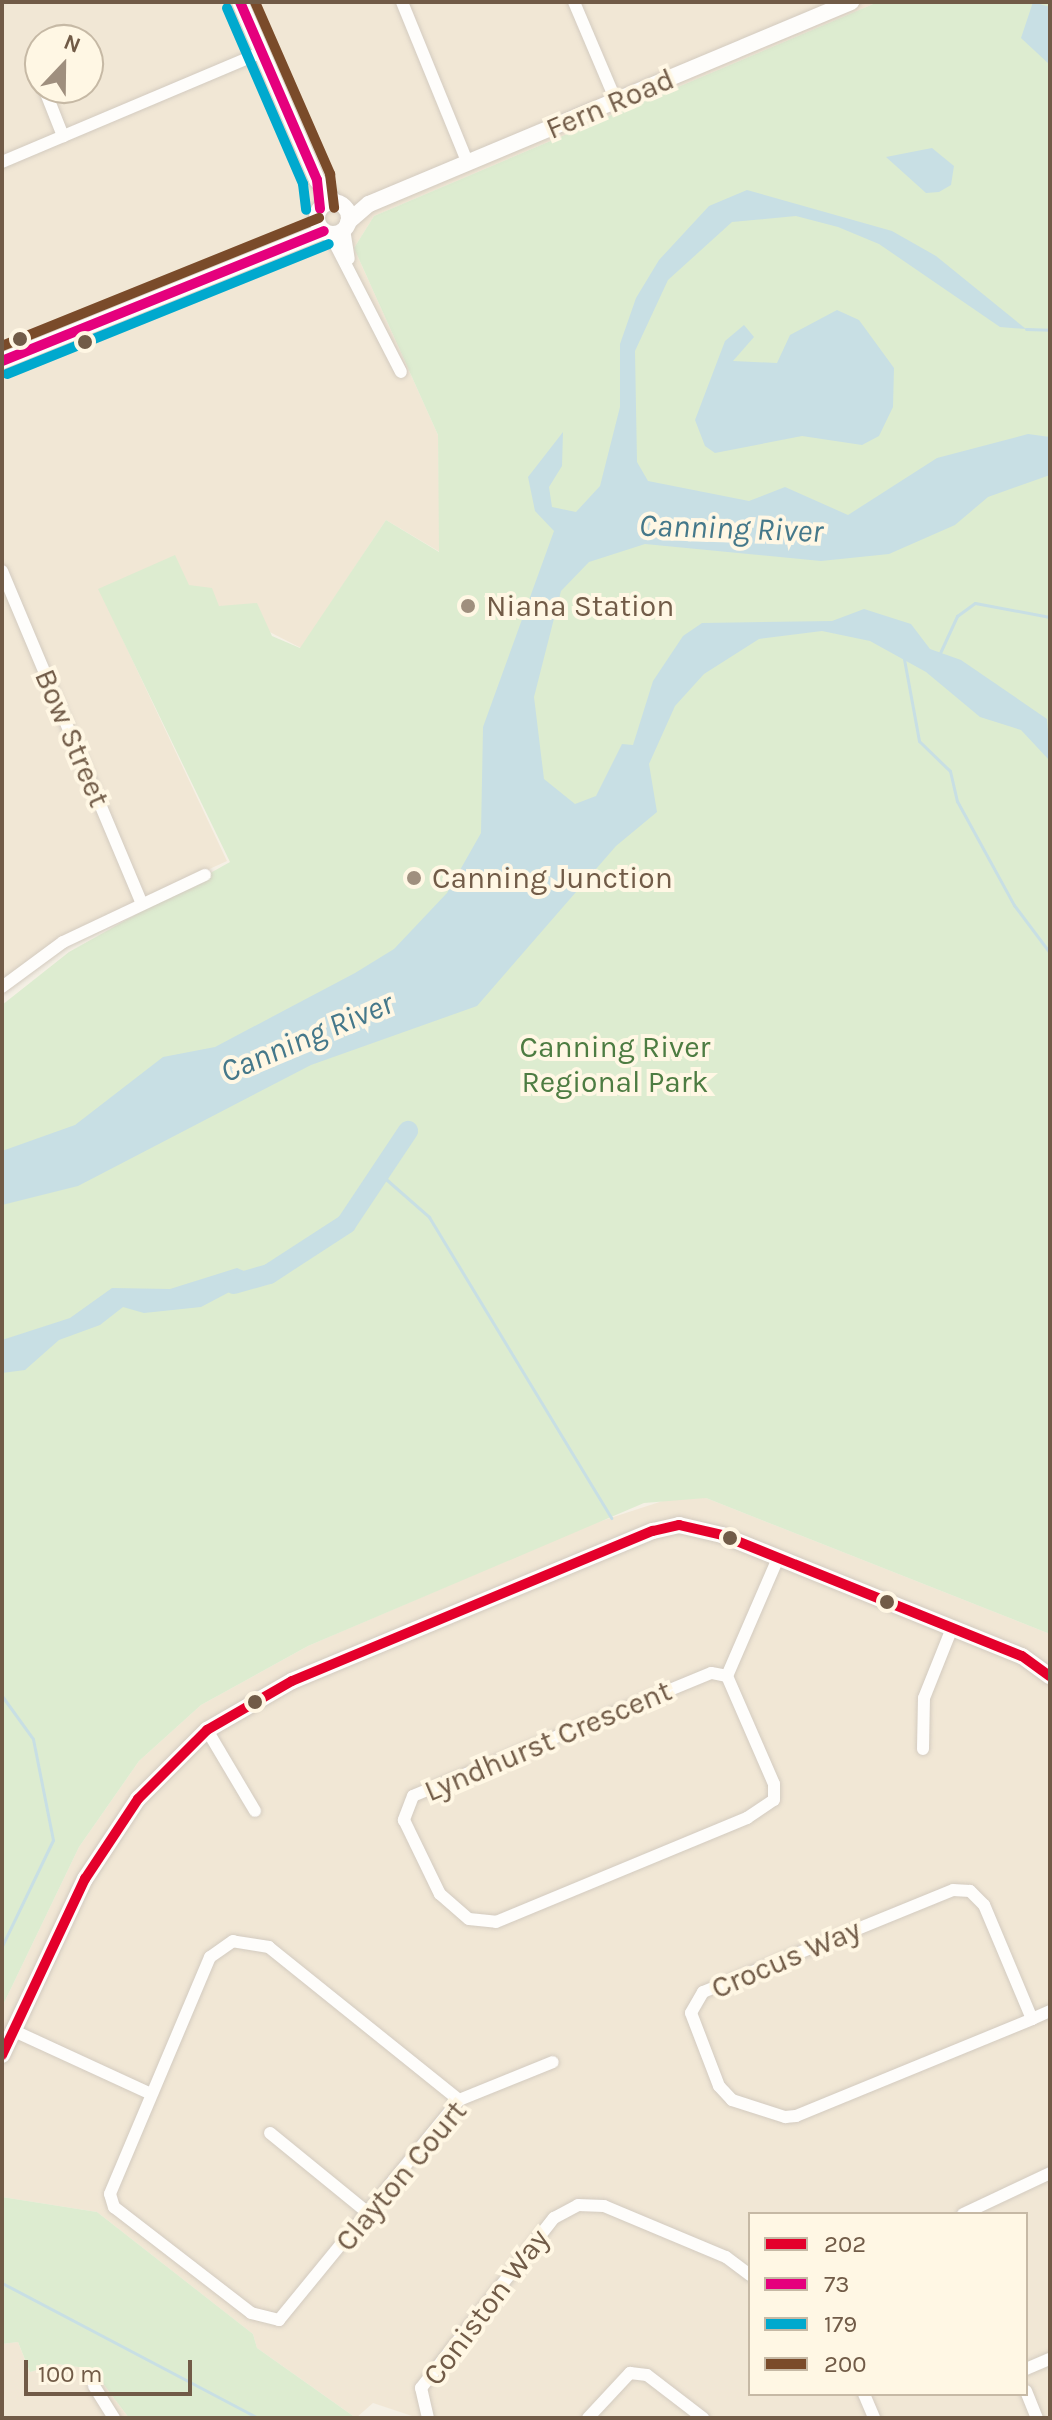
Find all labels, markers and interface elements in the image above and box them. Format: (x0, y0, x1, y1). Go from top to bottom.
north arrow (24, 24, 104, 104)
text: N (60, 29, 84, 59)
street label: Fern Road (541, 61, 679, 147)
unlabelled marker (12, 331, 28, 347)
unlabelled marker (77, 334, 93, 350)
water label: Canning River (638, 507, 824, 551)
place label: Niana Station (486, 588, 674, 624)
marker: Niana Station (457, 595, 479, 617)
street label: Bow Street (27, 664, 117, 812)
place label: Canning Junction (432, 860, 673, 896)
marker: Canning Junction (403, 867, 425, 889)
water label: Canning River (215, 984, 399, 1092)
park label: Canning River Regional Park (520, 1029, 710, 1100)
unlabelled marker (722, 1530, 738, 1546)
unlabelled marker (879, 1594, 895, 1610)
street label: Lyndhurst Crescent (419, 1673, 677, 1809)
unlabelled marker (247, 1694, 263, 1710)
street label: Crocus Way (706, 1911, 866, 2007)
street label: Clayton Court (328, 2093, 474, 2259)
legend (748, 2212, 1028, 2396)
street label: Coniston Way (415, 2222, 557, 2392)
text: 202 (824, 2230, 866, 2258)
text: 73 (824, 2270, 849, 2298)
text: 179 (824, 2310, 857, 2338)
scale bar (28, 2344, 196, 2394)
text: 200 (824, 2350, 866, 2378)
text: 100 m (38, 2360, 103, 2388)

